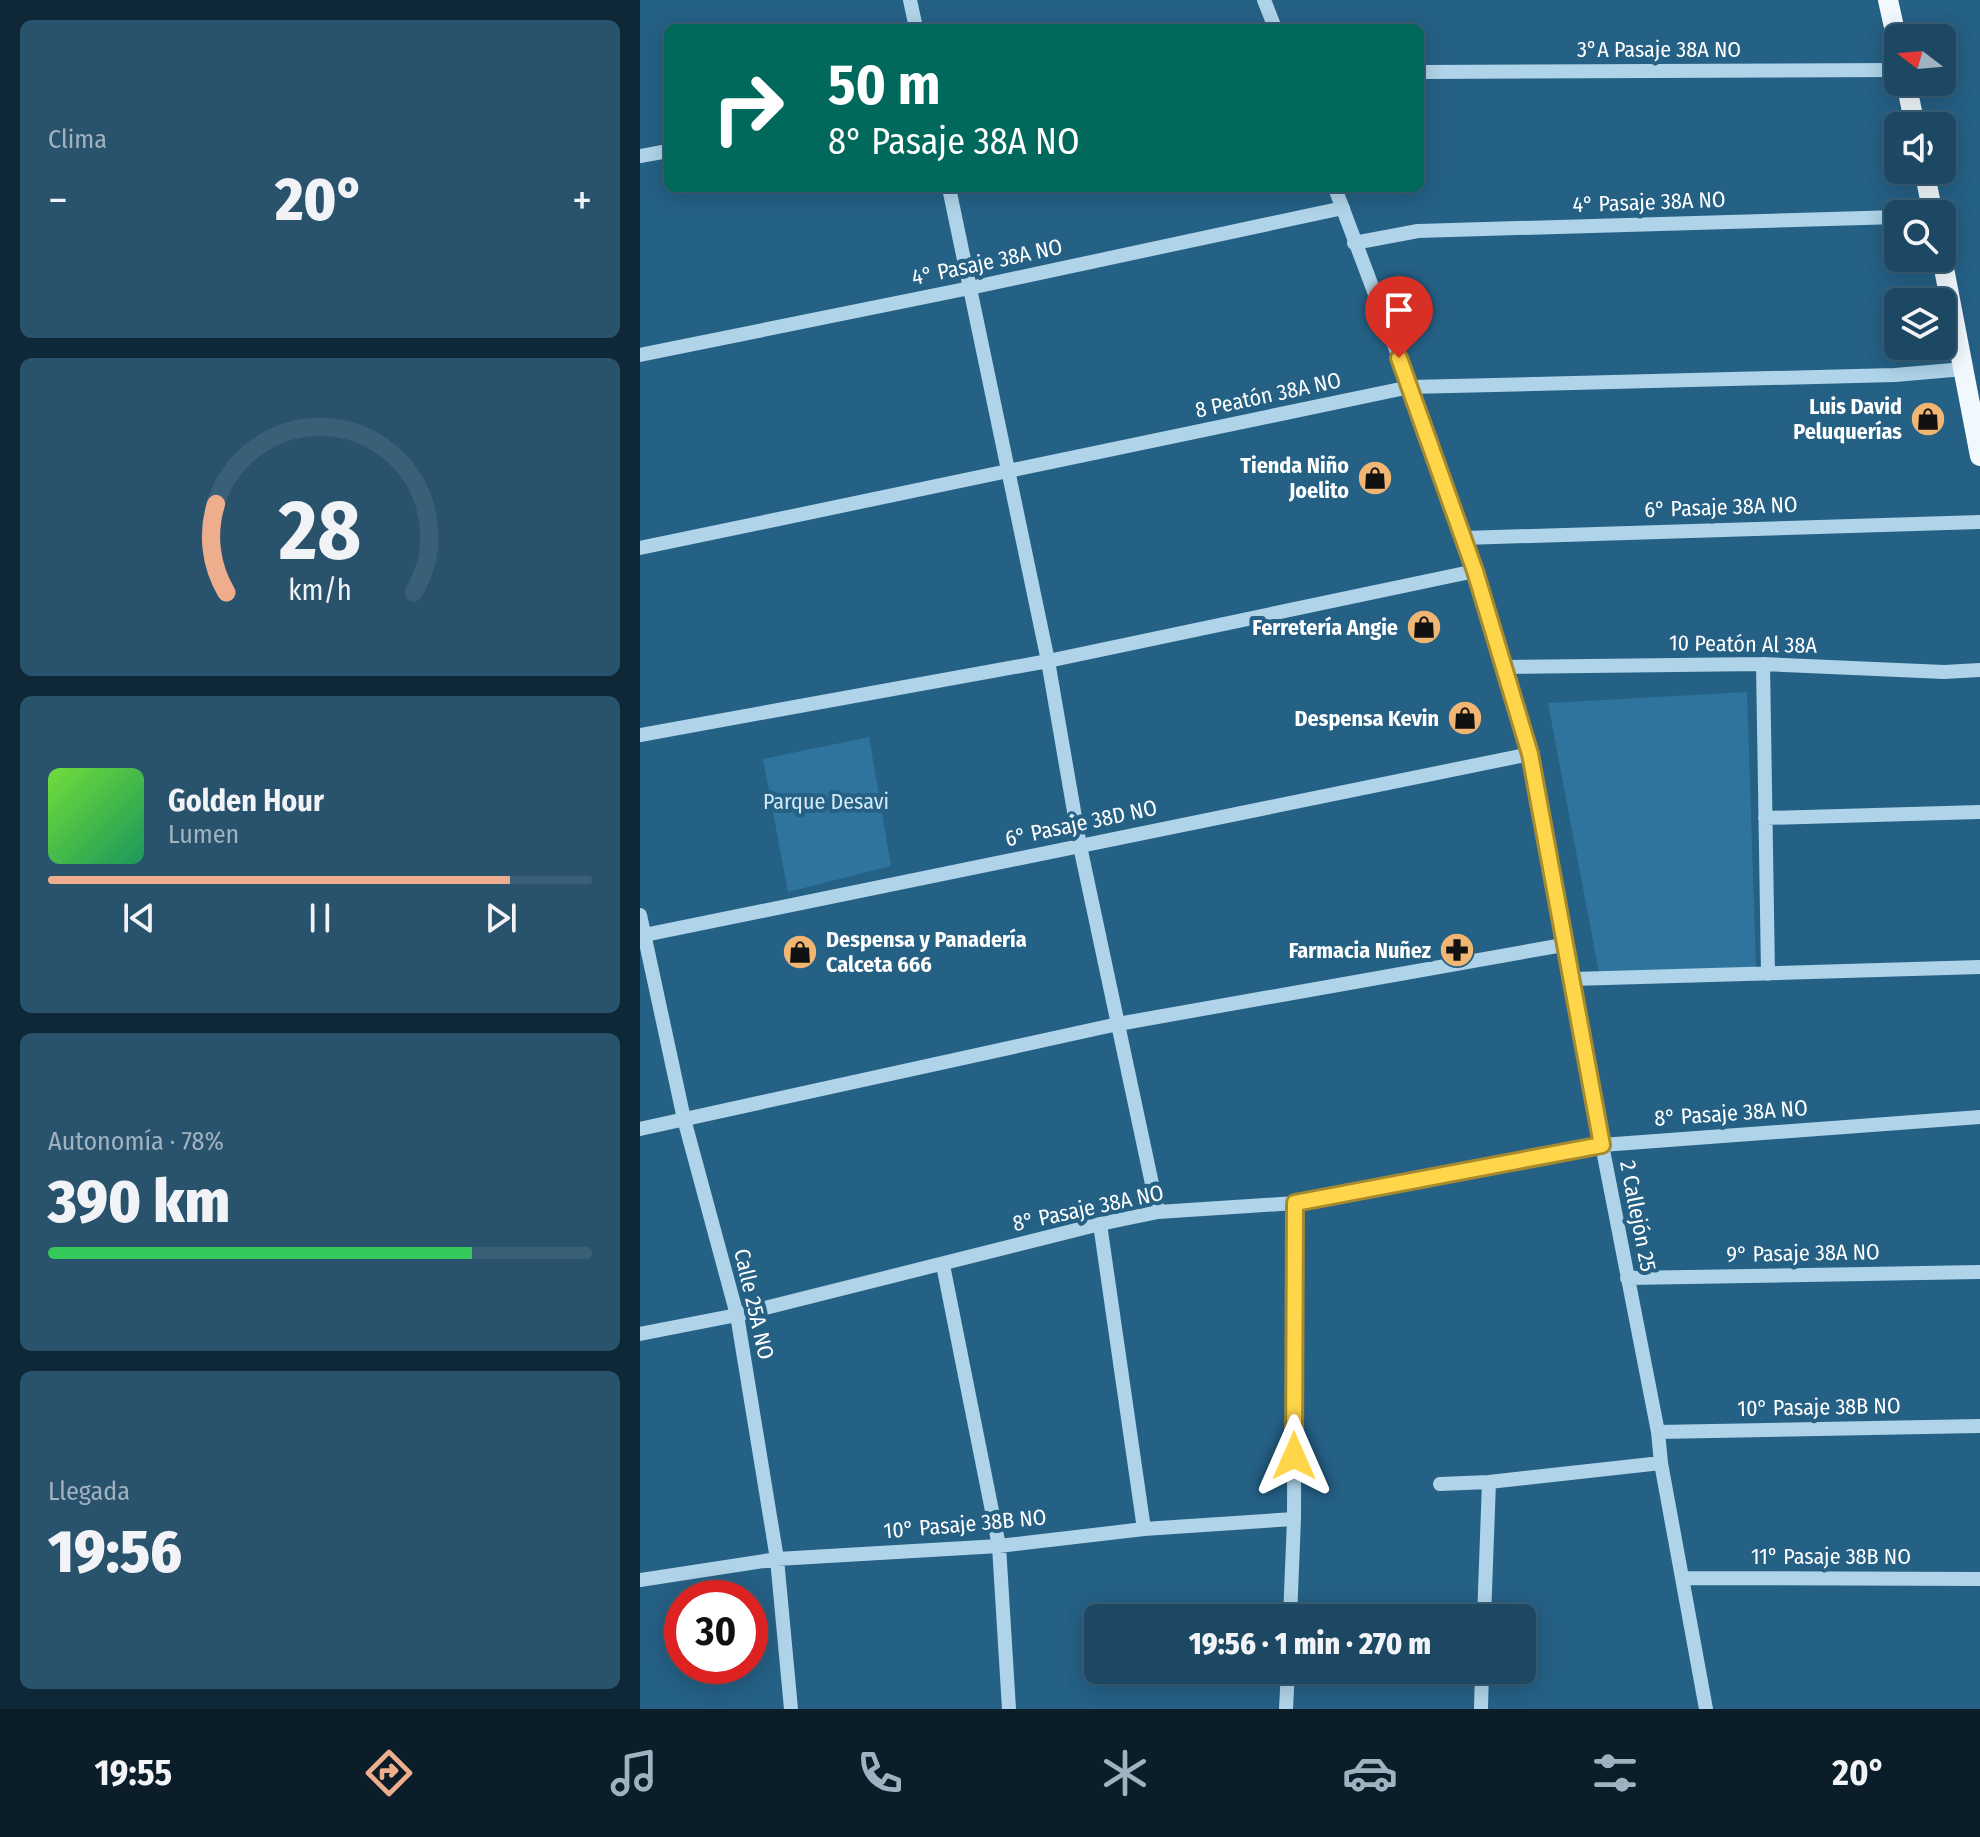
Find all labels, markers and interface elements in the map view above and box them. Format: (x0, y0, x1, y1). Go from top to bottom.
north arrow (1884, 24, 1956, 96)
map controls (1884, 24, 1956, 360)
street label: 3°A Pasaje 38A NO (1577, 36, 1741, 63)
text: 50 m (828, 52, 940, 119)
icon: right (696, 56, 800, 160)
button: sound (1884, 112, 1956, 184)
text: 8° Pasaje 38A NO (828, 120, 1080, 164)
text: Clima (48, 124, 107, 155)
text: 20° (275, 164, 365, 236)
text: − (48, 174, 68, 227)
text: + (572, 174, 592, 227)
street label: 4° Pasaje 38A NO (1572, 186, 1726, 218)
button: search (1884, 200, 1956, 272)
street label: 4° Pasaje 38A NO (909, 233, 1065, 291)
pin (1365, 276, 1433, 358)
icon: arrive (1377, 288, 1421, 332)
button: layers (1884, 288, 1956, 360)
street label: 8 Peatón 38A NO (1193, 366, 1343, 424)
place label: Luis David Peluquerías (1793, 393, 1902, 445)
shop icon: Luis David Peluquerías (1909, 400, 1947, 438)
place label: Tienda Niño Joelito (1240, 452, 1349, 504)
shop icon: Tienda Niño Joelito (1356, 459, 1394, 497)
text: 28 (278, 480, 361, 580)
street label: 6° Pasaje 38A NO (1644, 491, 1798, 523)
text: km/h (288, 573, 352, 608)
shop icon: Ferretería Angie (1405, 608, 1443, 646)
place label: Ferretería Angie (1252, 614, 1398, 641)
street label: 10 Peatón Al 38A (1669, 629, 1818, 659)
shop icon: Despensa Kevin (1446, 699, 1484, 737)
place label: Despensa Kevin (1295, 705, 1439, 732)
text: Golden Hour (168, 783, 324, 819)
park label: Parque Desavi (763, 788, 889, 815)
street label: 6° Pasaje 38D NO (1003, 794, 1159, 852)
text: Lumen (168, 819, 239, 850)
icon: previous (117, 896, 161, 940)
icon: pause (298, 896, 342, 940)
icon: next (479, 896, 523, 940)
place label: Despensa y Panadería Calceta 666 (826, 926, 1027, 978)
pharmacy icon: Farmacia Nuñez (1438, 931, 1476, 969)
shop icon: Despensa y Panadería Calceta 666 (781, 933, 819, 971)
place label: Farmacia Nuñez (1289, 937, 1431, 964)
street label: 8° Pasaje 38A NO (1653, 1094, 1809, 1132)
text: Autonomía · 78% (48, 1126, 224, 1157)
street label: 2 Callejón 25 (1614, 1158, 1662, 1274)
text: 390 km (48, 1166, 230, 1238)
street label: 8° Pasaje 38A NO (1010, 1179, 1166, 1237)
street label: 9° Pasaje 38A NO (1726, 1238, 1880, 1268)
street label: Calle 25A NO (728, 1246, 780, 1362)
street label: 10° Pasaje 38B NO (1737, 1392, 1901, 1422)
position arrow (1252, 1414, 1336, 1498)
text: Llegada (48, 1476, 130, 1507)
street label: 10° Pasaje 38B NO (883, 1503, 1047, 1545)
text: 19:56 (48, 1516, 182, 1588)
street label: 11° Pasaje 38B NO (1751, 1543, 1911, 1570)
speed limit sign: 30 (664, 1580, 768, 1684)
text: 19:56 · 1 min · 270 m (1189, 1626, 1431, 1662)
icon: directions (361, 1745, 417, 1801)
icon: music (606, 1745, 662, 1801)
icon: phone (852, 1745, 908, 1801)
icon: climate (1097, 1745, 1153, 1801)
icon: car (1342, 1745, 1398, 1801)
icon: filters (1587, 1745, 1643, 1801)
text: 19:55 (95, 1751, 172, 1795)
text: 20° (1832, 1751, 1885, 1795)

